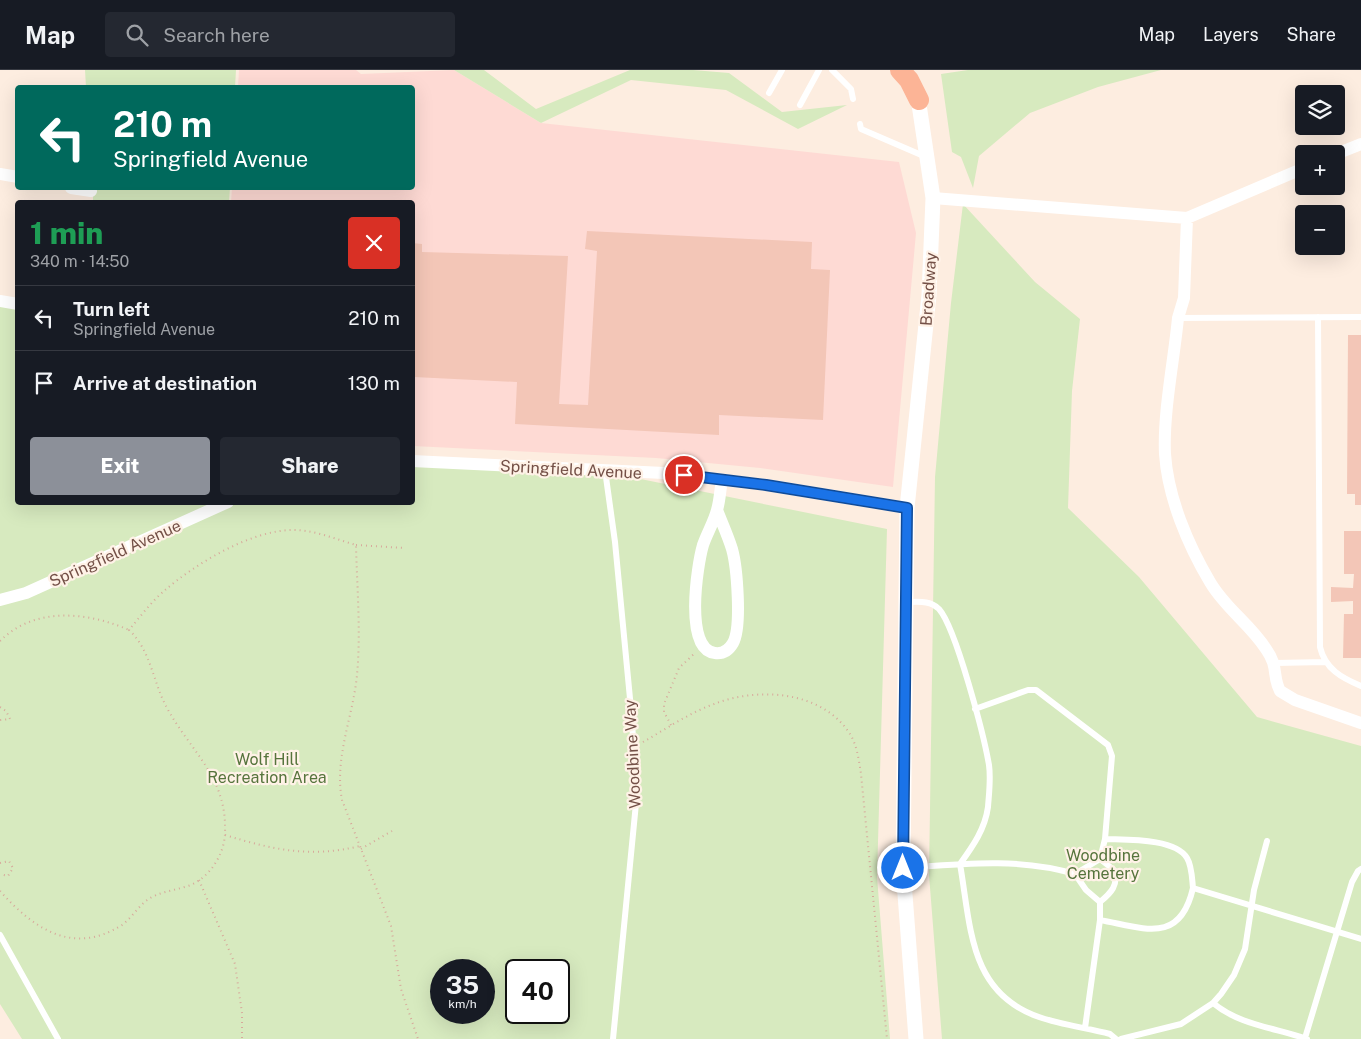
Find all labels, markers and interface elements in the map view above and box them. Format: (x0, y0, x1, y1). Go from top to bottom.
search box (105, 12, 455, 57)
text: Map (25, 21, 75, 49)
icon: search (123, 21, 151, 49)
text: Search here (163, 24, 270, 46)
text: Map (1139, 24, 1175, 45)
text: Layers (1203, 24, 1259, 45)
text: Share (1287, 24, 1336, 45)
map controls (1295, 85, 1345, 255)
button: layers (1295, 85, 1345, 135)
text: 210 m (113, 104, 212, 145)
icon: left (30, 105, 95, 170)
button: + (1295, 145, 1345, 195)
text: Springfield Avenue (113, 146, 308, 172)
button: − (1295, 205, 1345, 255)
text: 1 min (30, 215, 103, 251)
button: close (348, 217, 400, 269)
street label: Broadway (916, 251, 941, 326)
text: 340 m · 14:50 (30, 252, 129, 271)
text: Turn left (73, 298, 150, 320)
icon: left (30, 304, 58, 332)
text: 210 m (348, 307, 400, 329)
text: Springfield Avenue (73, 320, 215, 339)
icon: arrive (30, 369, 58, 397)
text: Arrive at destination (73, 372, 257, 394)
text: 130 m (348, 372, 400, 394)
button: Exit (30, 437, 210, 495)
button: Share (220, 437, 400, 495)
pin (663, 454, 705, 496)
street label: Springfield Avenue (500, 456, 642, 483)
icon: arrive (670, 461, 698, 489)
street label: Springfield Avenue (46, 516, 184, 591)
street label: Woodbine Way (620, 698, 645, 809)
park label: Wolf Hill Recreation Area (207, 750, 327, 787)
position arrow (876, 841, 928, 893)
park label: Woodbine Cemetery (1066, 846, 1140, 883)
speed limit sign: 40 (505, 959, 570, 1024)
text: 35 (446, 970, 479, 1000)
text: km/h (448, 997, 477, 1011)

